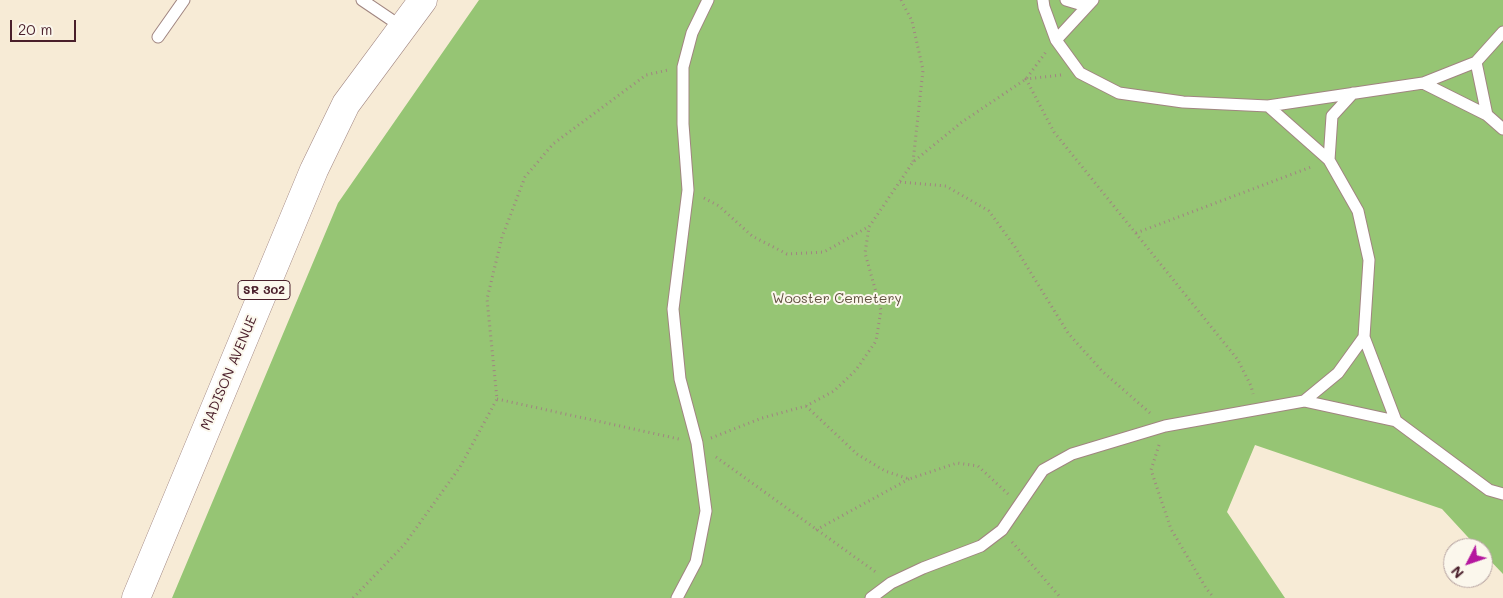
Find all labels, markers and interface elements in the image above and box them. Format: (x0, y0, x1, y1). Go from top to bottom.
scale bar (12, 10, 79, 42)
text: 20 m (18, 19, 52, 39)
road number: SR 302 (238, 280, 290, 300)
park label: Wooster Cemetery (772, 291, 902, 307)
street label: MADISON AVENUE (197, 313, 261, 433)
north arrow (1443, 538, 1493, 588)
text: N (1446, 562, 1468, 583)

